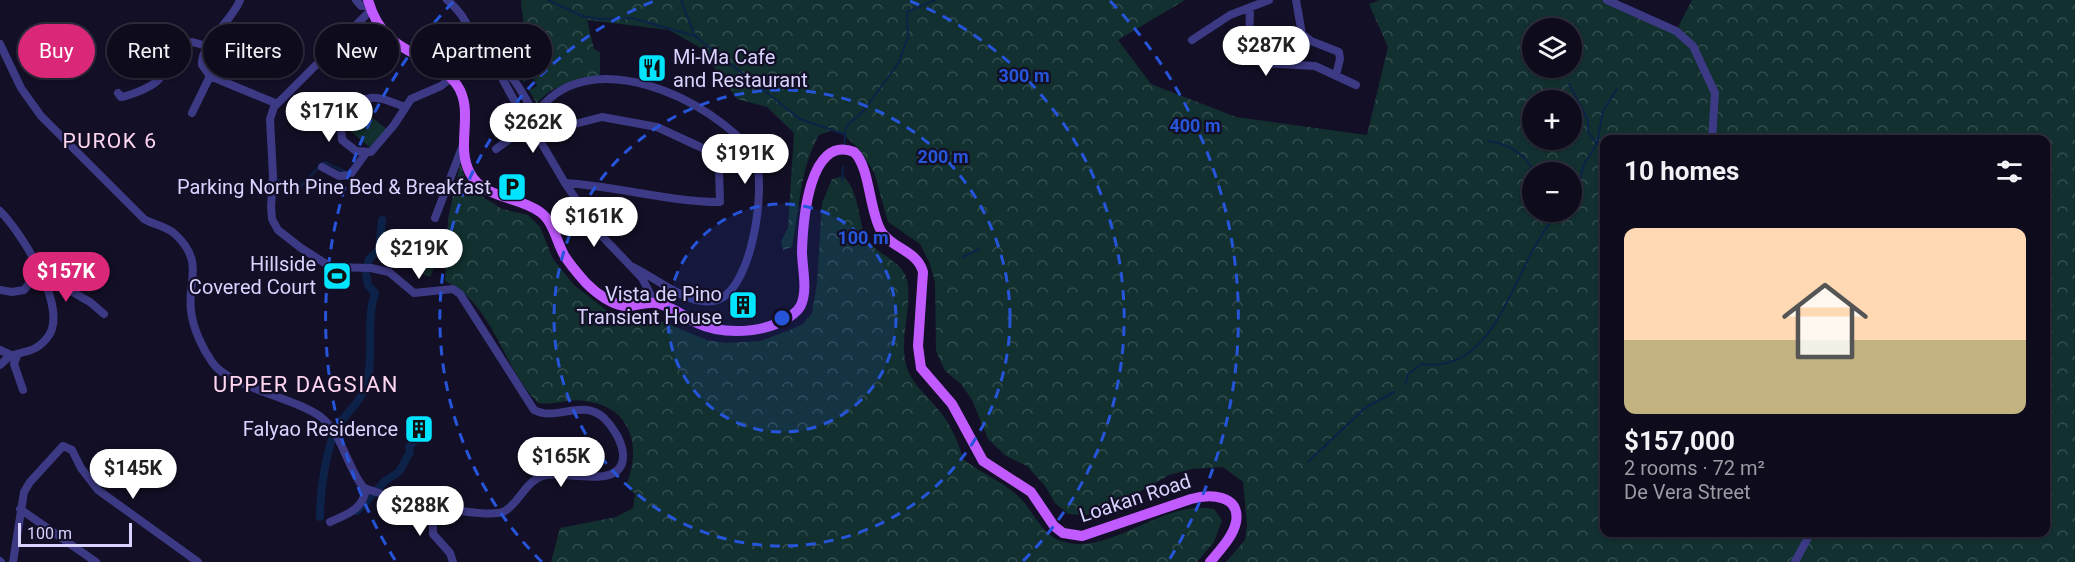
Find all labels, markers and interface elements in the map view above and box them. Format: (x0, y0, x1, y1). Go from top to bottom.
map controls (1522, 18, 1582, 222)
button: layers (1522, 18, 1582, 78)
chip: Buy (18, 24, 95, 78)
chip: Rent (107, 24, 191, 78)
chip: Filters (203, 24, 303, 78)
chip: New (315, 24, 399, 78)
chip: Apartment (411, 24, 552, 78)
pin: $287K (1224, 26, 1308, 77)
text: $287K (1237, 33, 1295, 57)
place label: Mi-Ma Cafe and Restaurant (673, 45, 808, 92)
restaurant icon: Mi-Ma Cafe and Restaurant (636, 52, 668, 84)
text: 300 m (998, 65, 1050, 86)
button: + (1522, 90, 1582, 150)
pin: $171K (287, 92, 371, 143)
text: $171K (300, 99, 358, 123)
pin: $262K (491, 103, 575, 154)
text: $262K (504, 110, 562, 134)
text: 400 m (1169, 115, 1221, 136)
district label: PUROK 6 (63, 129, 157, 153)
pin: $191K (703, 134, 787, 185)
text: $191K (716, 141, 774, 165)
text: 200 m (917, 146, 969, 167)
icon: filters (1993, 155, 2026, 188)
text: 10 homes (1624, 156, 1739, 186)
button: − (1522, 162, 1582, 222)
parking icon: Parking North Pine Bed & Breakfast (496, 171, 528, 203)
place label: Parking North Pine Bed & Breakfast (177, 175, 491, 199)
pin: $161K (552, 197, 636, 248)
text: $161K (565, 204, 623, 228)
text: 100 m (837, 227, 889, 248)
pin: $219K (377, 229, 461, 280)
text: $219K (390, 236, 448, 260)
pin: $157K (24, 252, 108, 303)
place label: Hillside Covered Court (189, 252, 316, 299)
text: $157K (37, 259, 95, 283)
sports icon: Hillside Covered Court (321, 260, 353, 292)
icon: home (1771, 267, 1879, 375)
place label: Vista de Pino Transient House (577, 282, 722, 329)
building icon: Vista de Pino Transient House (727, 289, 759, 321)
centre of rings (772, 308, 792, 328)
district label: UPPER DAGSIAN (213, 372, 399, 397)
building icon: Falyao Residence (403, 413, 435, 445)
place label: Falyao Residence (243, 417, 398, 441)
text: $157,000 (1624, 426, 1735, 456)
pin: $165K (519, 437, 603, 488)
text: $165K (532, 444, 590, 468)
pin: $145K (91, 449, 175, 500)
text: $145K (104, 456, 162, 480)
text: 2 rooms · 72 m² (1624, 456, 1765, 480)
street label: Loakan Road (1076, 469, 1194, 527)
text: De Vera Street (1624, 480, 1751, 504)
pin: $288K (378, 486, 462, 537)
text: $288K (391, 493, 449, 517)
scale bar (18, 520, 132, 548)
text: 100 m (27, 524, 72, 543)

